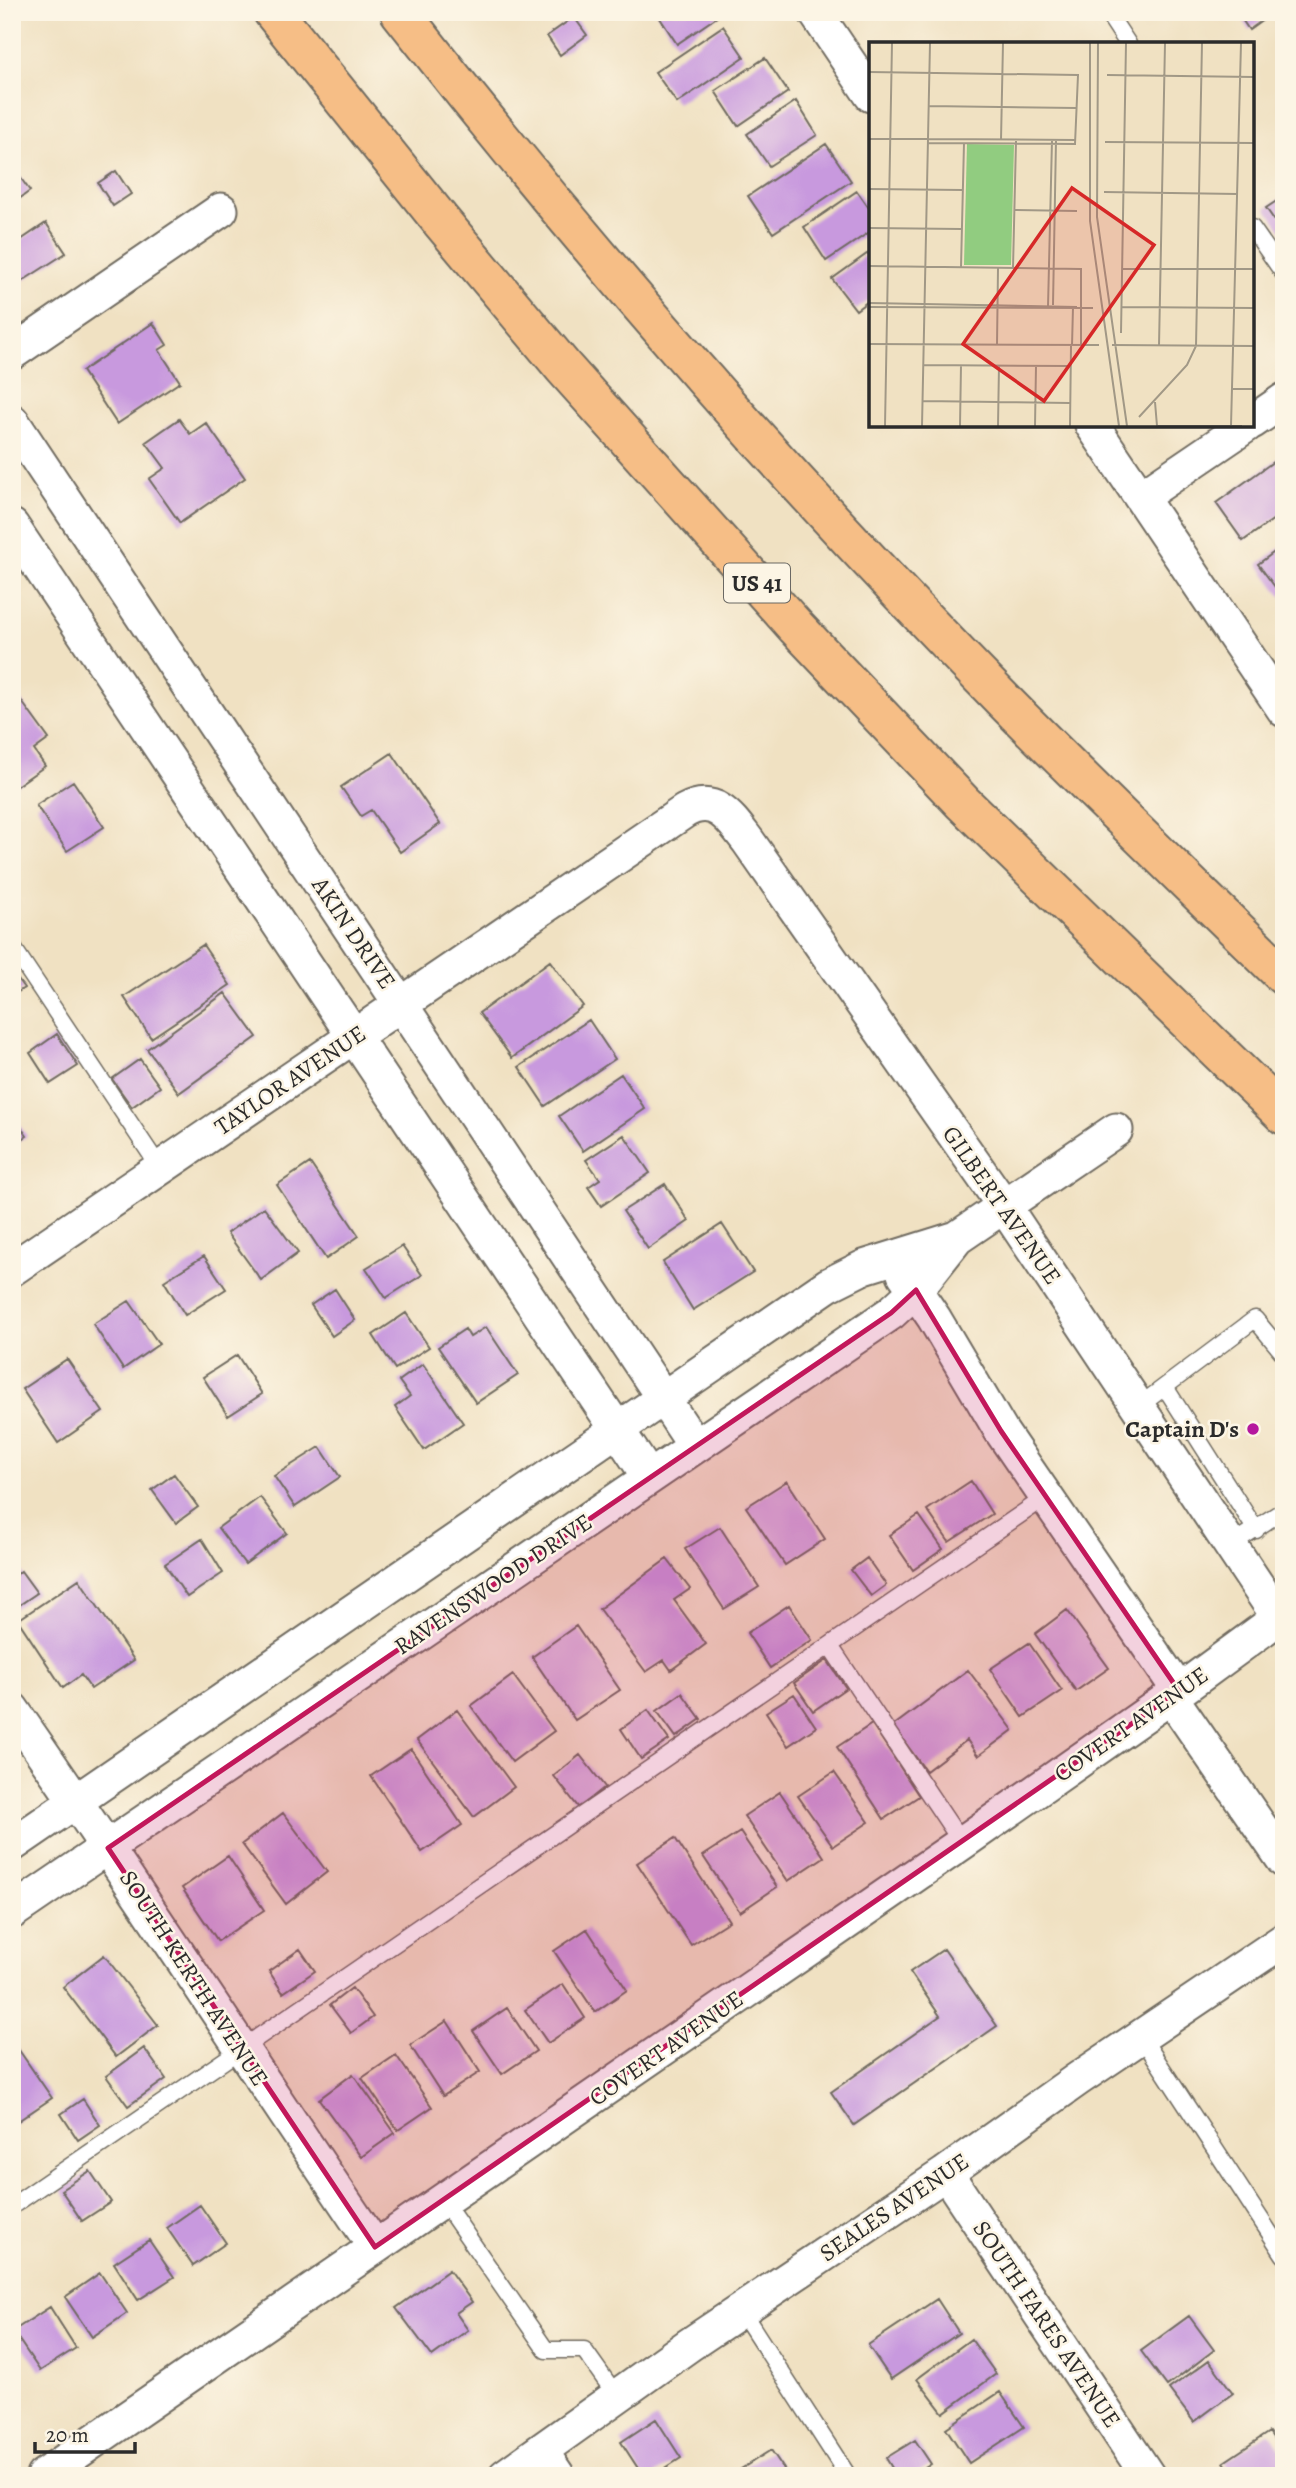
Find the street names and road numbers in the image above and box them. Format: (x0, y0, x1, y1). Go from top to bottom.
road number: US 41 (724, 564, 790, 603)
street label: AKIN DRIVE (304, 870, 403, 995)
street label: TAYLOR AVENUE (208, 1017, 372, 1143)
street label: GILBERT AVENUE (935, 1119, 1069, 1291)
street label: RAVENSWOOD DRIVE (388, 1506, 598, 1662)
street label: COVERT AVENUE (1047, 1659, 1215, 1789)
street label: SOUTH KERTH AVENUE (112, 1864, 276, 2092)
street label: COVERT AVENUE (582, 1983, 750, 2113)
street label: SEALES AVENUE (813, 2145, 975, 2269)
street label: SOUTH FARES AVENUE (966, 2214, 1128, 2434)

